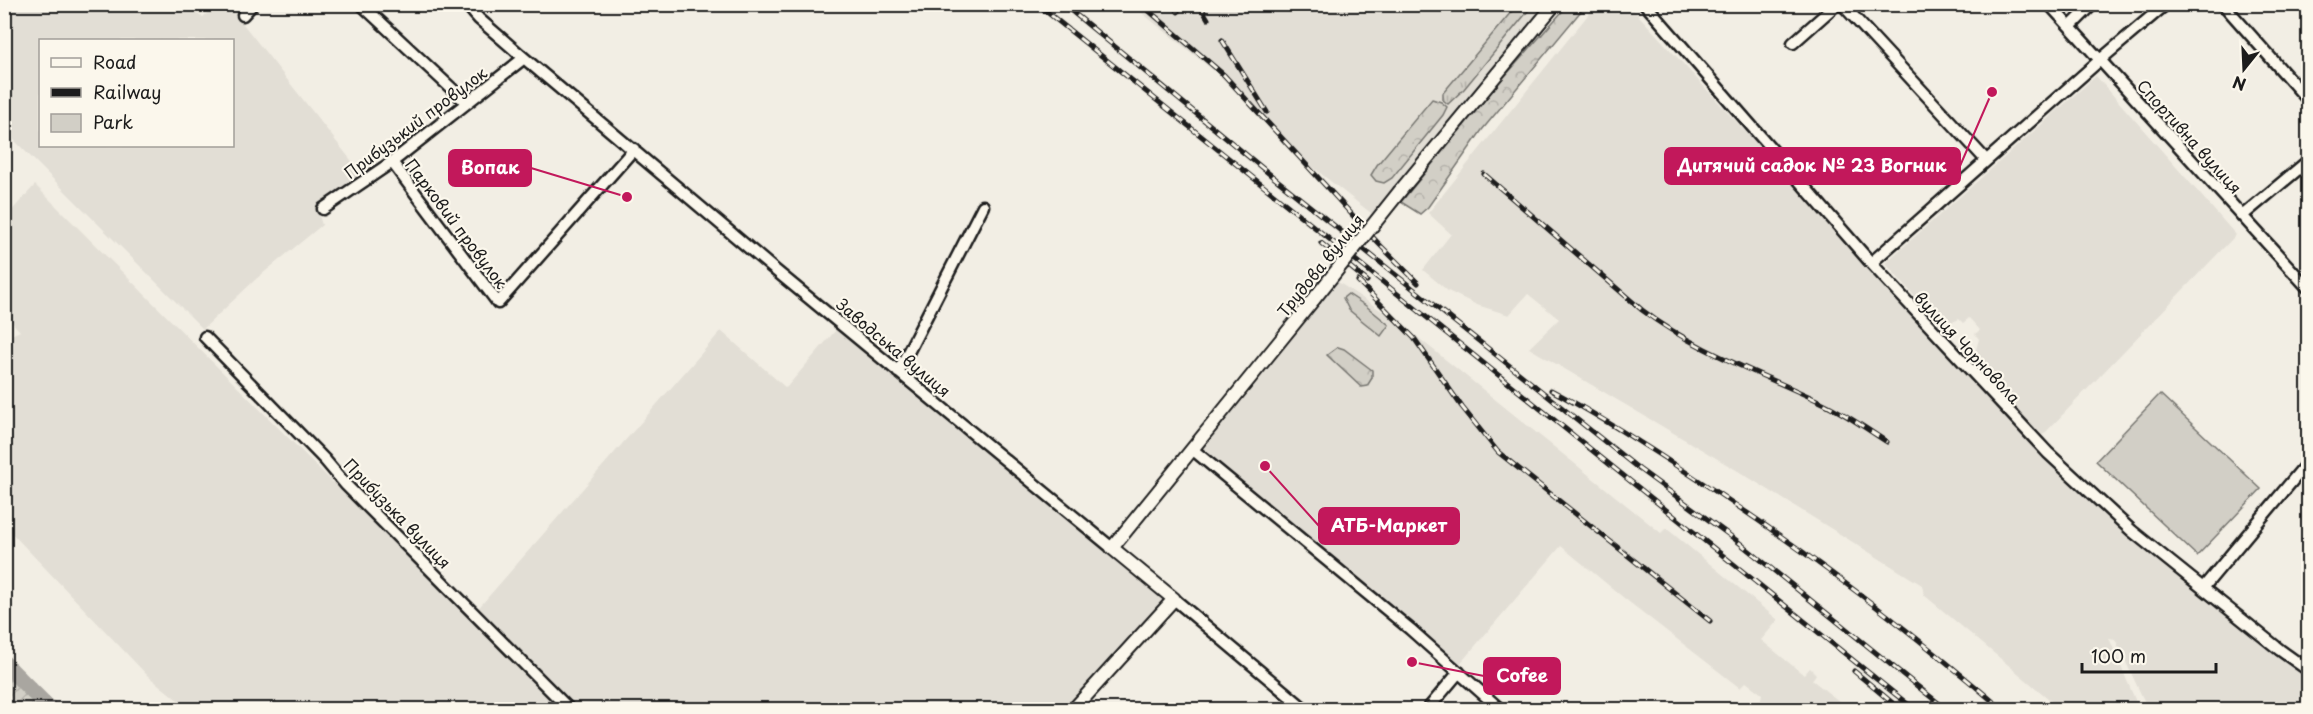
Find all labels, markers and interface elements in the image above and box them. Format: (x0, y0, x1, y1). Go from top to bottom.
legend (39, 39, 234, 147)
north arrow (2214, 39, 2274, 99)
text: Road (93, 48, 137, 75)
street label: Прибузький провулок (339, 60, 492, 184)
text: N (2229, 71, 2249, 98)
street label: Спортивна вулиця (2132, 74, 2248, 198)
text: Railway (93, 78, 161, 105)
text: Park (93, 108, 133, 135)
callout: Дитячий садок № 23 Вогник (1665, 148, 1960, 184)
callout: Вопак (449, 150, 531, 186)
text: Дитячий садок № 23 Вогник (1676, 151, 1947, 178)
street label: Парковий провулок (400, 153, 514, 293)
text: Вопак (461, 153, 520, 180)
street label: Трудова вулиця (1271, 208, 1369, 322)
street label: вулиця Чорновола (1909, 285, 2027, 409)
street label: Заводська вулиця (832, 292, 956, 402)
street label: Прибузька вулиця (339, 452, 457, 574)
callout: АТБ-Маркет (1319, 508, 1459, 544)
text: АТБ-Маркет (1331, 511, 1448, 538)
scale bar (2082, 636, 2216, 674)
text: 100 m (2091, 642, 2146, 669)
callout: Cofee (1484, 658, 1560, 694)
text: Cofee (1496, 661, 1548, 688)

